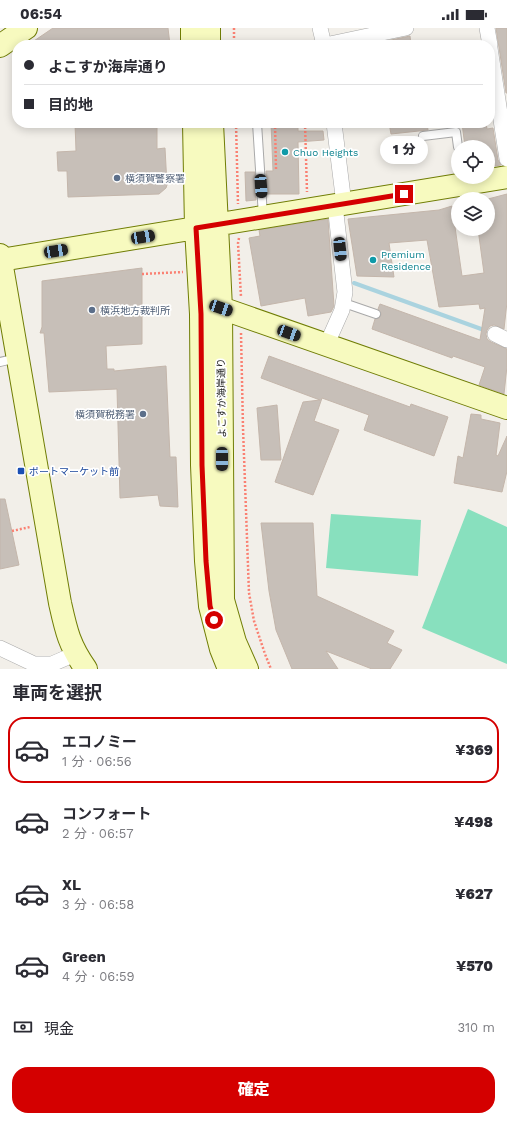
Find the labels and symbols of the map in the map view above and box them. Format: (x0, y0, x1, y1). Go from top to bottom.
callout: 1 分 (380, 136, 428, 164)
marker: Chuo Heights (280, 147, 290, 157)
place label: Chuo Heights (293, 147, 358, 158)
marker: 横須賀警察署 (112, 173, 122, 183)
place label: 横須賀警察署 (125, 173, 185, 184)
car (254, 174, 268, 198)
route end (395, 185, 413, 203)
car (130, 229, 156, 245)
car (333, 236, 347, 262)
car (43, 243, 69, 259)
place label: Premium Residence (381, 249, 431, 272)
marker: Premium Residence (368, 255, 378, 265)
car (208, 298, 234, 318)
marker: 横浜地方裁判所 (87, 305, 97, 315)
place label: 横浜地方裁判所 (100, 305, 170, 316)
car (276, 323, 302, 343)
street label: よこすか海岸通り (215, 358, 228, 438)
place label: 横須賀税務署 (75, 409, 135, 420)
marker: 横須賀税務署 (138, 409, 148, 419)
car (216, 447, 228, 471)
marker: ポートマーケット前 (16, 466, 26, 476)
place label: ポートマーケット前 (29, 466, 119, 477)
route start (205, 611, 223, 629)

